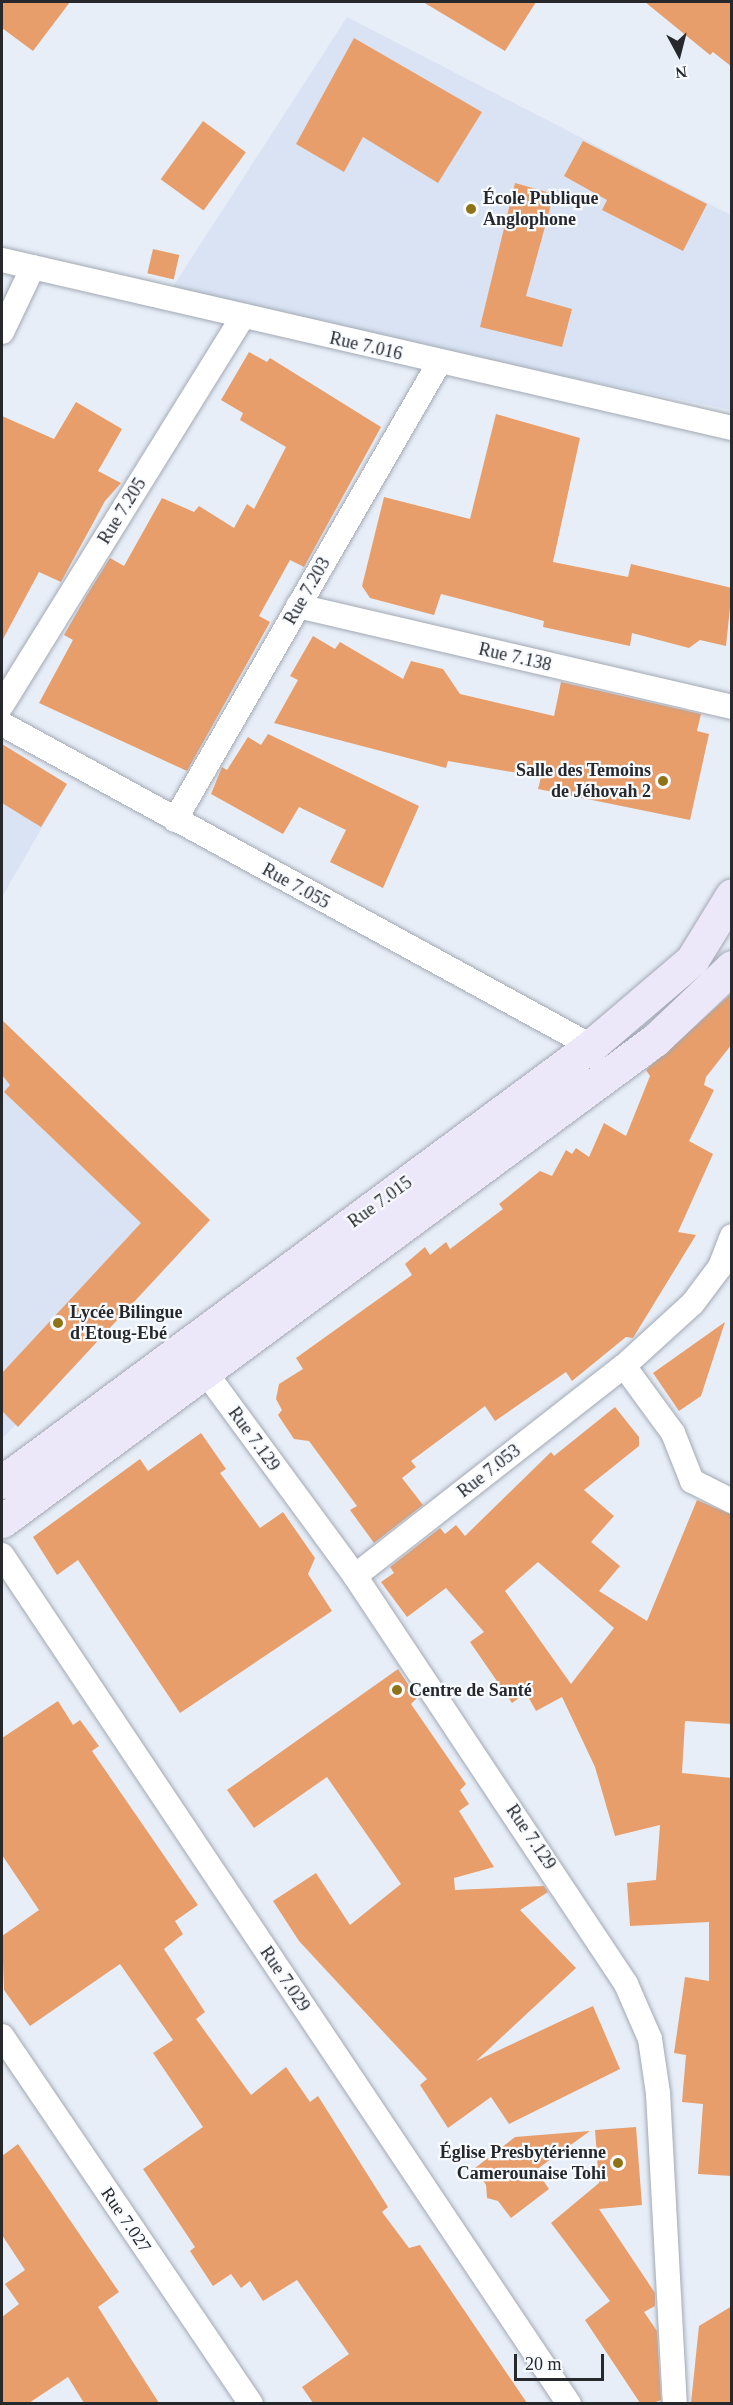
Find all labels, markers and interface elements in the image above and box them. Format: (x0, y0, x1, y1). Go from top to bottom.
north arrow (649, 24, 709, 84)
text: N (674, 63, 688, 82)
place label: École Publique Anglophone (483, 188, 599, 230)
marker: École Publique Anglophone (464, 202, 478, 216)
street label: Rue 7.016 (328, 327, 404, 365)
street label: Rue 7.205 (93, 474, 151, 548)
street label: Rue 7.203 (279, 554, 335, 628)
street label: Rue 7.138 (477, 638, 553, 676)
place label: Salle des Temoins de Jéhovah 2 (516, 760, 651, 802)
marker: Salle des Temoins de Jéhovah 2 (656, 774, 670, 788)
street label: Rue 7.055 (258, 859, 334, 913)
street label: Rue 7.015 (344, 1172, 416, 1232)
place label: Lycée Bilingue d'Etoug-Ebé (70, 1302, 182, 1344)
marker: Lycée Bilingue d'Etoug-Ebé (51, 1316, 65, 1330)
street label: Rue 7.129 (224, 1403, 284, 1475)
street label: Rue 7.053 (453, 1440, 525, 1502)
place label: Centre de Santé (409, 1679, 532, 1701)
marker: Centre de Santé (390, 1683, 404, 1697)
street label: Rue 7.129 (501, 1800, 561, 1874)
street label: Rue 7.029 (255, 1942, 315, 2016)
place label: Église Presbytérienne Camerounaise Tohi (440, 2142, 606, 2184)
marker: Église Presbytérienne Camerounaise Tohi (611, 2156, 625, 2170)
street label: Rue 7.027 (96, 2183, 156, 2257)
scale bar (517, 2342, 607, 2380)
text: 20 m (525, 2354, 562, 2374)

